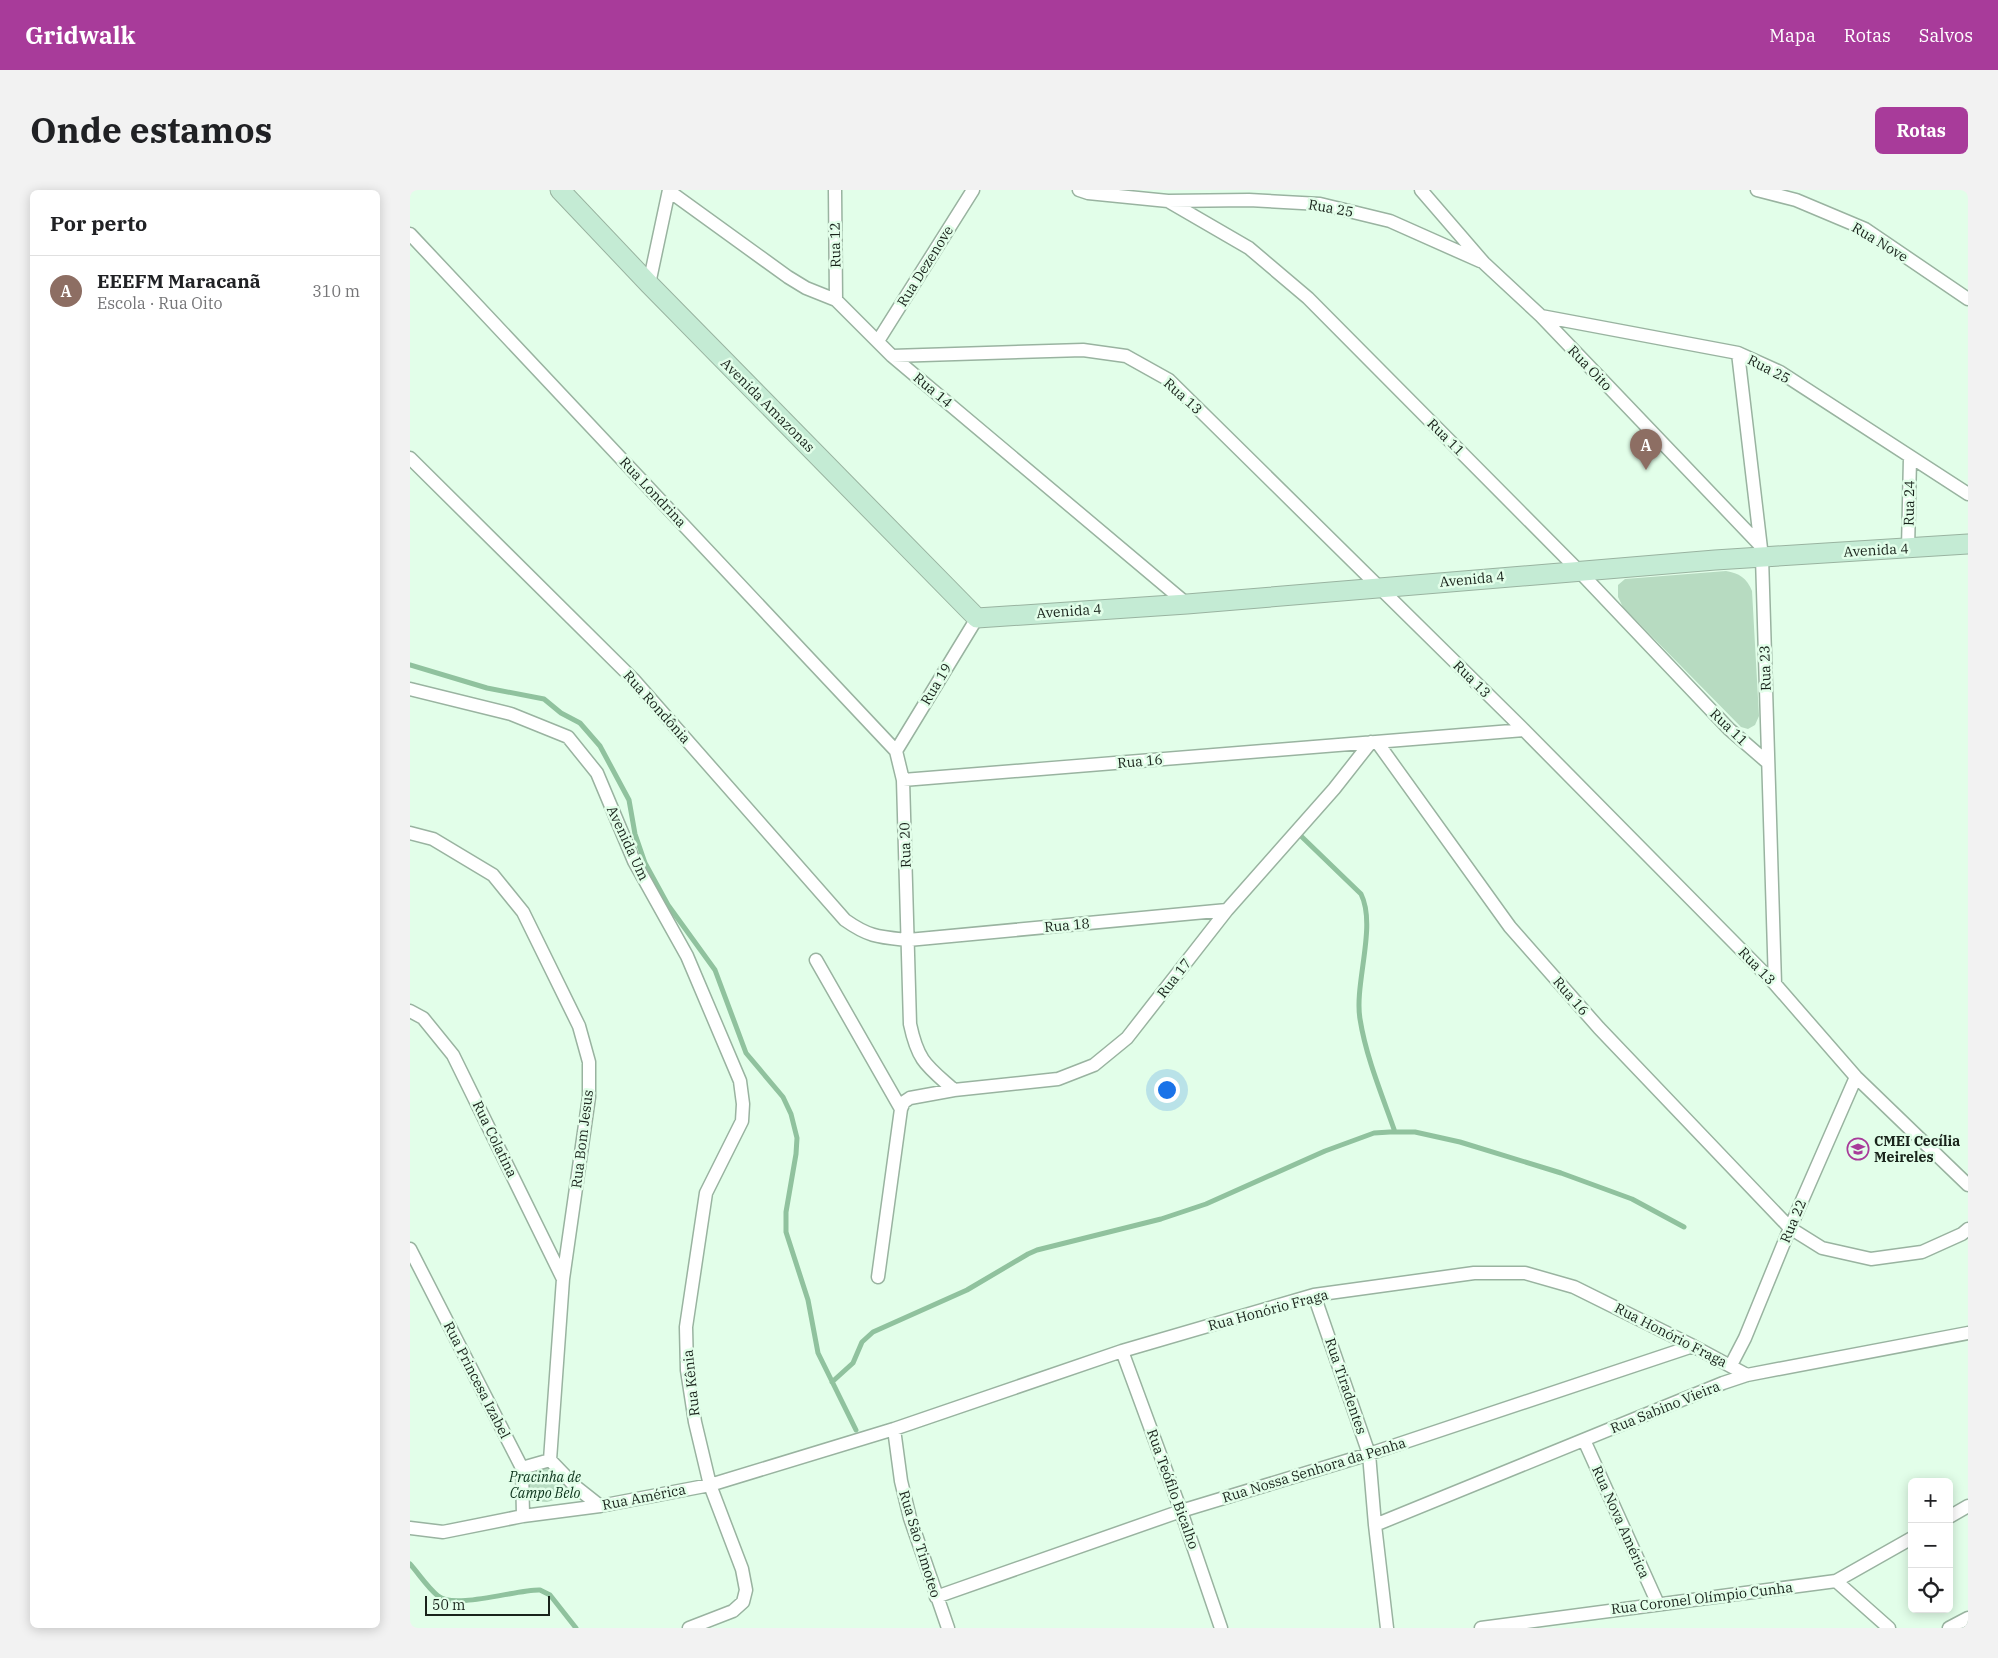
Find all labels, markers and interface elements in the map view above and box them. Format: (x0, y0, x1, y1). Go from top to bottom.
text: Gridwalk (25, 19, 135, 51)
text: Mapa (1769, 24, 1816, 47)
text: Rotas (1844, 24, 1891, 47)
text: Salvos (1919, 24, 1973, 47)
text: Onde estamos (30, 107, 272, 153)
button: Rotas (1875, 107, 1968, 154)
street label: Rua 25 (1307, 195, 1355, 221)
text: Por perto (50, 209, 147, 237)
street label: Rua Nove (1849, 218, 1911, 266)
street label: Rua 12 (826, 222, 844, 268)
street label: Rua Dezenove (893, 222, 957, 310)
text: EEEFM Maracanã (97, 269, 261, 293)
text: A (60, 281, 72, 301)
text: 310 m (312, 281, 360, 301)
text: Escola · Rua Oito (97, 293, 223, 313)
street label: Rua Oito (1564, 342, 1616, 395)
street label: Rua 25 (1745, 351, 1793, 387)
street label: Avenida Amazonas (717, 354, 819, 456)
street label: Rua 14 (910, 368, 956, 412)
street label: Rua 13 (1160, 374, 1206, 418)
street label: Rua 11 (1423, 414, 1469, 460)
pin: A (1630, 429, 1662, 470)
street label: Rua Londrina (616, 453, 690, 531)
street label: Rua 24 (1900, 480, 1918, 526)
street label: Avenida 4 (1843, 539, 1909, 561)
street label: Avenida 4 (1439, 567, 1505, 591)
street label: Avenida 4 (1036, 600, 1102, 622)
street label: Rua 23 (1755, 645, 1775, 691)
street label: Rua 13 (1449, 656, 1495, 702)
street label: Rua 19 (917, 660, 955, 708)
street label: Rua Rondônia (619, 667, 695, 748)
street label: Rua 11 (1706, 705, 1752, 749)
street label: Rua 16 (1116, 750, 1164, 772)
street label: Avenida Um (603, 803, 653, 883)
street label: Rua 20 (895, 822, 915, 868)
street label: Rua 18 (1043, 914, 1091, 936)
street label: Rua 13 (1735, 943, 1779, 989)
street label: Rua 17 (1153, 954, 1195, 1002)
street label: Rua 16 (1549, 973, 1593, 1019)
your location (1154, 1077, 1180, 1103)
street label: Rua Bom Jesus (567, 1089, 597, 1189)
street label: Rua Colatina (469, 1098, 522, 1181)
place label: CMEI Cecília Meireles (1874, 1132, 1960, 1166)
school or university icon: CMEI Cecília Meireles (1846, 1137, 1870, 1161)
street label: Rua 22 (1776, 1196, 1810, 1246)
street label: Rua Honório Fraga (1206, 1285, 1330, 1335)
street label: Rua Honório Fraga (1612, 1299, 1731, 1371)
street label: Rua Princesa Izabel (440, 1318, 514, 1442)
street label: Rua Tiradentes (1321, 1336, 1371, 1437)
street label: Rua Kênia (679, 1348, 703, 1417)
street label: Rua Sabino Vieira (1608, 1377, 1723, 1437)
street label: Rua Teófilo Bicalho (1143, 1427, 1203, 1552)
street label: Rua Nossa Senhora da Penha (1220, 1433, 1408, 1507)
street label: Rua Nova América (1588, 1463, 1654, 1581)
park label: Pracinha de Campo Belo (508, 1468, 582, 1502)
map controls (1908, 1478, 1953, 1613)
button: + (1908, 1478, 1953, 1523)
street label: Rua América (601, 1480, 688, 1514)
street label: Rua São Timoteo (895, 1488, 945, 1600)
button: − (1908, 1523, 1953, 1568)
button: locate (1908, 1568, 1953, 1613)
street label: Rua Coronel Olímpio Cunha (1610, 1578, 1794, 1618)
scale bar (425, 1593, 550, 1616)
text: 50 m (432, 1596, 465, 1614)

